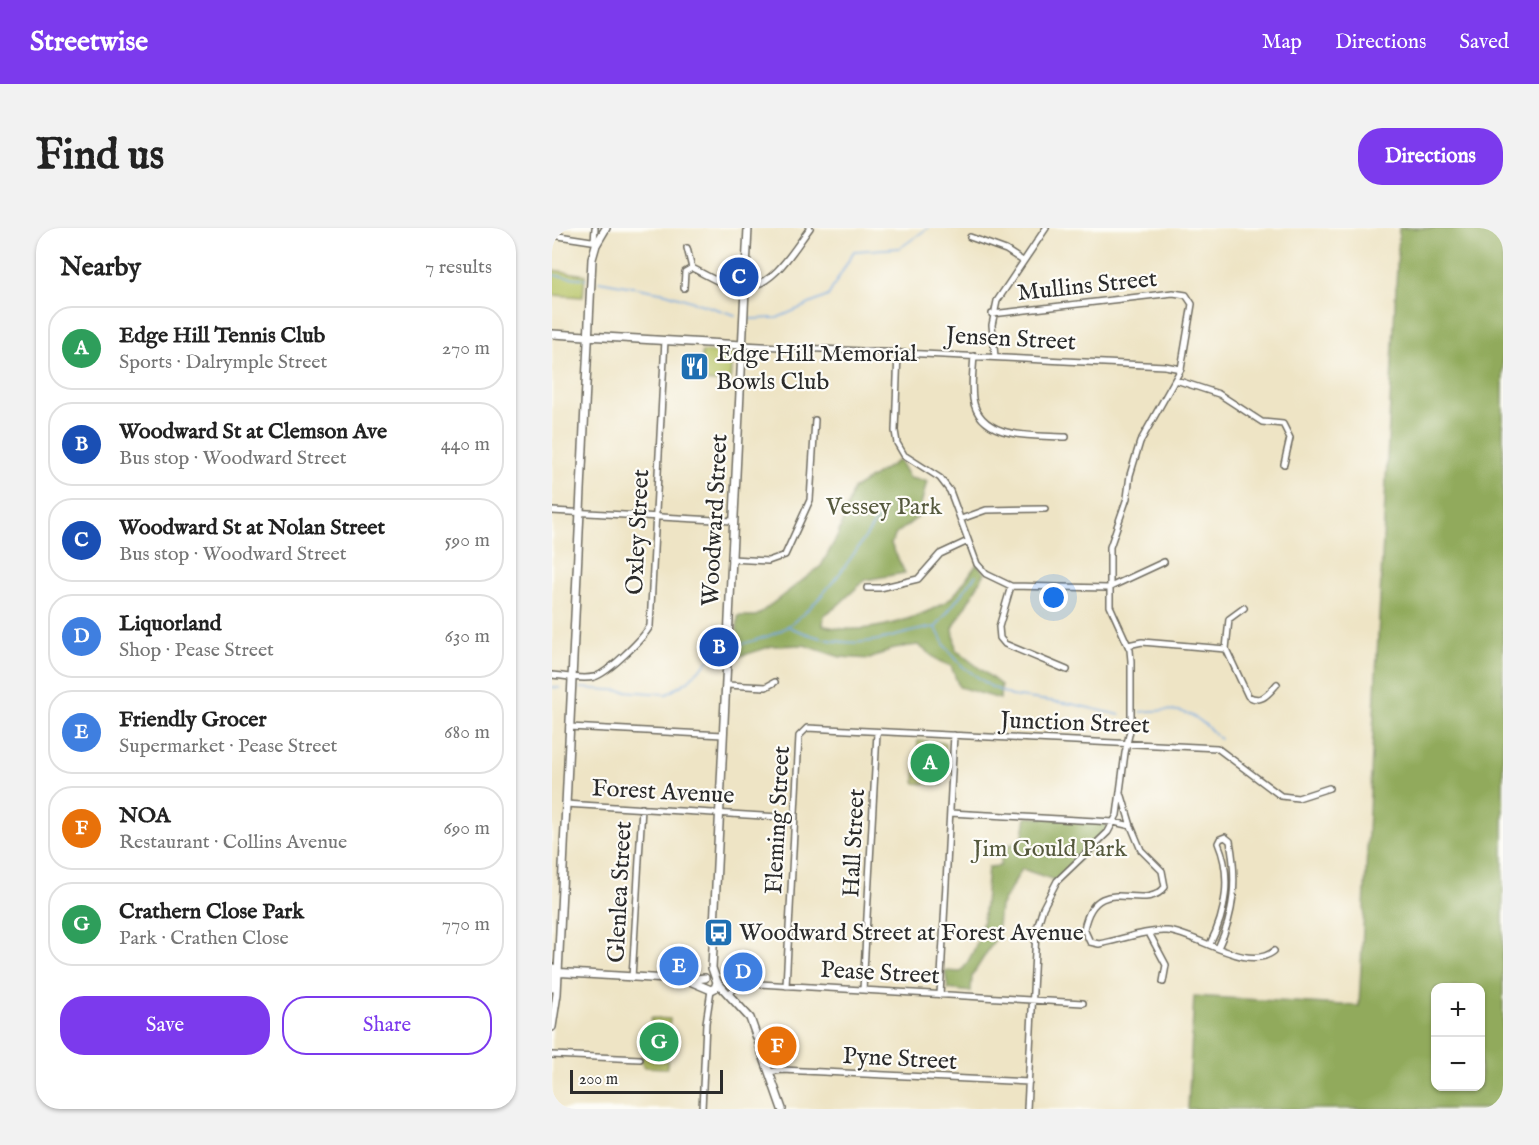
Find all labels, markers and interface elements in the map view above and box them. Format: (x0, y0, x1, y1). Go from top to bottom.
text: Streetwise (30, 25, 148, 60)
text: Map (1262, 29, 1302, 56)
text: Directions (1335, 29, 1426, 56)
text: Saved (1459, 29, 1509, 56)
button: Directions (1358, 128, 1503, 185)
text: Find us (36, 130, 164, 183)
text: Nearby (60, 251, 141, 284)
pin: C (720, 254, 759, 300)
text: 7 results (425, 255, 492, 280)
street label: Mullins Street (1016, 264, 1159, 309)
street label: Jensen Street (942, 320, 1077, 358)
text: Edge Hill Tennis Club (119, 322, 325, 350)
text: A (75, 336, 88, 361)
text: 270 m (442, 336, 490, 361)
place label: Edge Hill Memorial Bowls Club (716, 339, 917, 398)
text: Sports · Dalrymple Street (119, 350, 327, 375)
restaurant icon: Edge Hill Memorial Bowls Club (679, 351, 711, 383)
text: Woodward St at Clemson Ave (119, 418, 387, 446)
text: B (75, 432, 88, 457)
text: 440 m (441, 432, 490, 457)
street label: Woodward Street (696, 433, 735, 607)
text: Bus stop · Woodward Street (119, 446, 347, 471)
street label: Oxley Street (620, 468, 657, 596)
park label: Vessey Park (825, 492, 942, 523)
text: Woodward St at Nolan Street (119, 514, 385, 542)
text: C (74, 528, 89, 553)
text: 590 m (444, 528, 490, 553)
text: Bus stop · Woodward Street (119, 542, 347, 567)
your location (1039, 583, 1068, 612)
text: Liquorland (119, 610, 222, 638)
text: D (73, 624, 90, 649)
text: 630 m (444, 624, 490, 649)
pin: B (700, 624, 738, 670)
text: Shop · Pease Street (119, 638, 274, 663)
street label: Junction Street (997, 705, 1150, 742)
text: Friendly Grocer (119, 706, 267, 734)
text: E (75, 720, 88, 745)
text: 680 m (444, 720, 490, 745)
text: Supermarket · Pease Street (119, 734, 338, 759)
pin: A (910, 740, 950, 786)
street label: Fleming Street (759, 745, 798, 895)
street label: Forest Avenue (591, 773, 735, 812)
street label: Hall Street (836, 788, 873, 898)
text: NOA (119, 802, 170, 830)
text: F (75, 816, 88, 841)
text: 690 m (443, 816, 490, 841)
street label: Glenlea Street (601, 820, 640, 964)
text: Restaurant · Collins Avenue (119, 830, 347, 855)
park label: Jim Gould Park (970, 834, 1127, 865)
text: Crathern Close Park (119, 898, 304, 926)
text: G (74, 912, 89, 937)
text: 770 m (442, 912, 490, 937)
bus stop icon: Woodward Street at Forest Avenue (702, 916, 734, 948)
place label: Woodward Street at Forest Avenue (739, 918, 1084, 949)
text: Park · Crathen Close (119, 926, 289, 951)
pin: E (660, 944, 698, 988)
pin: D (724, 950, 762, 994)
street label: Pease Street (820, 955, 940, 992)
map controls (1431, 983, 1485, 1091)
button: + (1431, 983, 1485, 1037)
button: Save (60, 996, 270, 1055)
button: Share (282, 996, 492, 1055)
pin: G (640, 1020, 678, 1064)
pin: F (758, 1024, 796, 1068)
button: − (1431, 1037, 1485, 1091)
street label: Pyne Street (842, 1041, 958, 1078)
scale bar (570, 1067, 723, 1094)
text: 200 m (579, 1070, 618, 1090)

